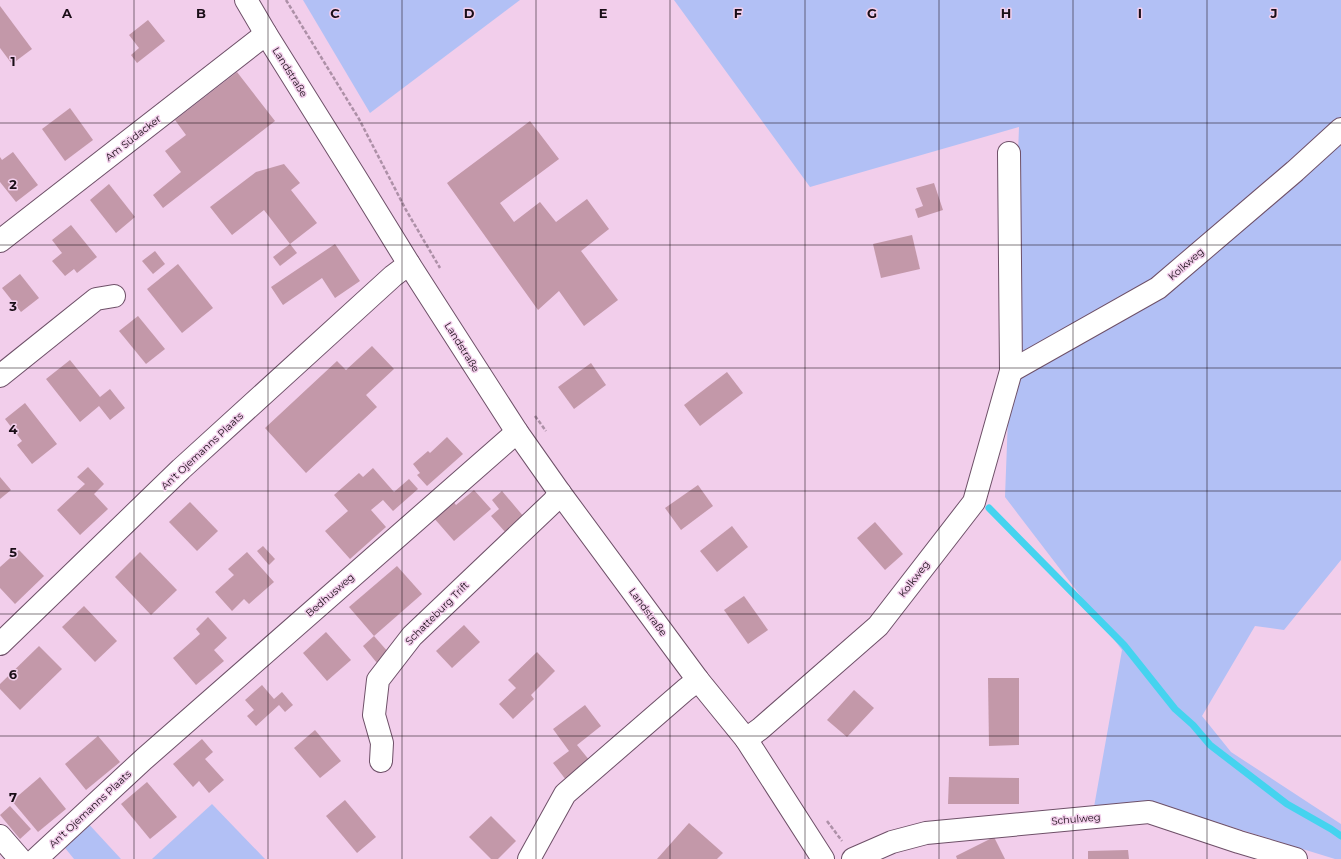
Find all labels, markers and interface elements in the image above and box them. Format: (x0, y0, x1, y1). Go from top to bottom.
text: A (61, 5, 73, 21)
text: B (196, 5, 206, 21)
text: C (330, 5, 340, 21)
text: D (464, 5, 475, 21)
text: E (599, 5, 608, 21)
text: F (734, 5, 742, 21)
text: G (867, 5, 877, 21)
text: H (1001, 5, 1011, 21)
text: I (1138, 5, 1142, 21)
text: J (1269, 5, 1278, 21)
street label: Landstraße (270, 45, 310, 99)
text: 1 (10, 53, 16, 69)
street label: Am Südacker (102, 112, 164, 164)
text: 2 (9, 176, 17, 192)
street label: Kolkweg (1165, 245, 1207, 283)
text: 3 (8, 298, 17, 314)
street label: Landstraße (442, 320, 482, 374)
street label: An't Ojemanns Plaats (158, 409, 246, 493)
text: 4 (9, 421, 18, 437)
text: 5 (9, 544, 17, 560)
street label: Kolkweg (896, 558, 932, 600)
street label: Bedhusweg (303, 570, 357, 620)
street label: Schatteburg Trift (402, 578, 472, 648)
street label: Landstraße (626, 585, 670, 639)
text: 6 (9, 666, 18, 682)
street label: An't Ojemanns Plaats (46, 767, 134, 851)
text: 7 (9, 789, 17, 805)
street label: Schulweg (1051, 810, 1101, 828)

